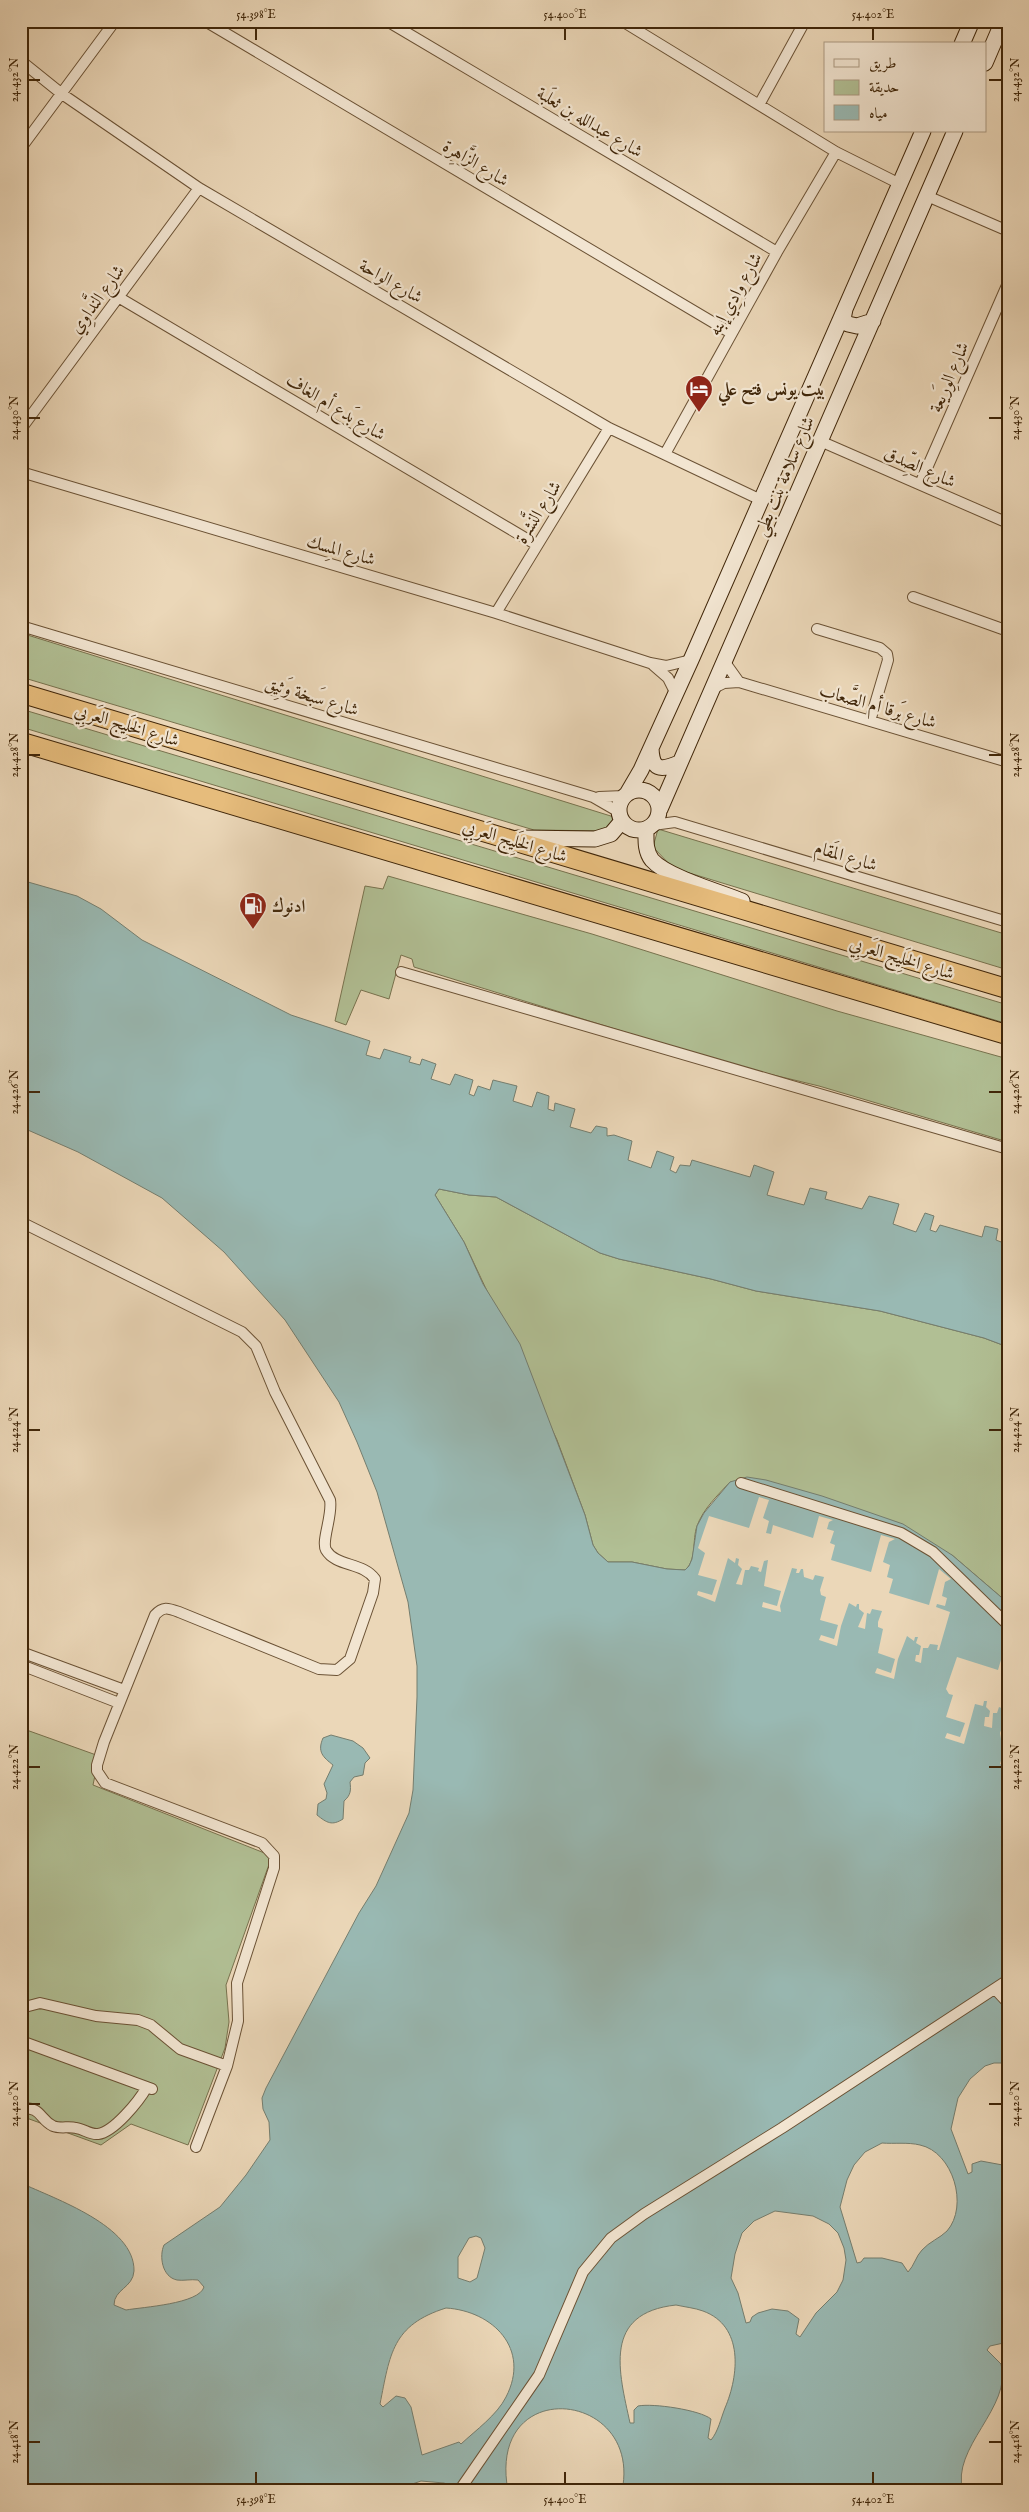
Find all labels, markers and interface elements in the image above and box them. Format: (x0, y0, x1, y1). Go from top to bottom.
text: 54.398°E (236, 7, 276, 22)
text: 54.400°E (544, 7, 586, 22)
text: 54.402°E (852, 7, 894, 22)
legend (824, 42, 986, 132)
text: طريق (869, 54, 896, 73)
text: 24.432°N (7, 57, 22, 102)
text: 24.432°N (1008, 57, 1023, 102)
text: حديقة (869, 78, 899, 97)
street label: شارع عبدالله بن ثعلَبة (531, 80, 648, 166)
text: مياه (869, 104, 887, 123)
street label: شارع الزَّاهِرة (437, 131, 515, 195)
street label: شارع وادِي إبنه (704, 249, 770, 341)
street label: شارع الواحة (353, 255, 426, 312)
street label: شارع النَّداوِي (61, 258, 133, 340)
street label: شارع الوِرَيعة (922, 338, 977, 417)
street label: شارع بَدع أم الغاف (280, 367, 391, 450)
hotel icon: بيت يونس فتح علي (684, 374, 714, 413)
place label: بيت يونس فتح علي (717, 379, 825, 407)
text: 24.430°N (7, 395, 22, 440)
text: 24.430°N (1008, 395, 1023, 440)
street label: شارع سلامة بنت بطي (750, 413, 825, 541)
street label: شارع الصِّدق (879, 441, 960, 496)
street label: شارع النَّشرة (507, 474, 569, 550)
street label: شارع المِسك (303, 531, 378, 574)
street label: شارع سَبخة وَثِيق (261, 669, 362, 725)
street label: شارع بَرقا أم الصَّعاب (816, 675, 940, 738)
street label: شارع الخَلِيج العَربِي (70, 697, 183, 756)
text: 24.428°N (7, 732, 22, 777)
text: 24.428°N (1008, 732, 1023, 777)
street label: شارع الخَلِيج العَربِي (458, 813, 571, 872)
street label: شارع المَقام (810, 834, 881, 881)
fuel station icon: ادنوك (238, 891, 268, 930)
place label: ادنوك (272, 896, 306, 919)
street label: شارع الخَلِيج العَربِي (845, 930, 958, 989)
text: 24.426°N (7, 1069, 22, 1115)
text: 24.426°N (1008, 1069, 1023, 1115)
text: 24.424°N (7, 1406, 22, 1453)
text: 24.424°N (1008, 1406, 1023, 1453)
text: 24.422°N (7, 1744, 22, 1790)
text: 24.422°N (1008, 1744, 1023, 1790)
text: 24.420°N (7, 2080, 22, 2127)
text: 24.420°N (1008, 2080, 1023, 2127)
text: 24.418°N (7, 2420, 22, 2464)
text: 24.418°N (1008, 2420, 1023, 2464)
text: 54.398°E (236, 2492, 276, 2507)
text: 54.400°E (544, 2492, 586, 2507)
text: 54.402°E (852, 2492, 894, 2507)

